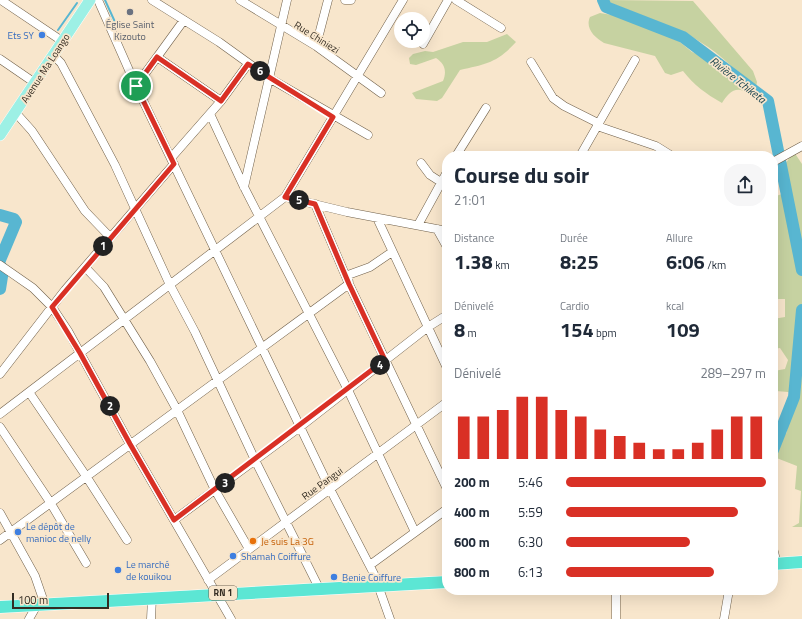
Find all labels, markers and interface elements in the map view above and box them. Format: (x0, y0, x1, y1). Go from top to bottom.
marker: Église Saint Kizouto (125, 7, 135, 17)
map controls (394, 12, 430, 48)
button: locate (394, 12, 430, 48)
place label: Église Saint Kizouto (106, 17, 155, 44)
street label: Rue Chiniezi (291, 18, 342, 57)
place label: Ets SY (8, 28, 35, 43)
marker: Ets SY (37, 30, 47, 40)
street label: Avenue Ma Loango (17, 31, 73, 106)
water label: Rivière Tchiketa (707, 53, 770, 107)
pin: 6 (250, 61, 270, 81)
text: 6 (257, 63, 263, 79)
pin (119, 69, 153, 103)
icon: arrive (125, 75, 147, 97)
text: Course du soir (454, 158, 589, 192)
button: share (724, 164, 766, 206)
pin: 5 (289, 190, 309, 210)
text: 21:01 (454, 190, 486, 210)
text: 5 (296, 192, 302, 208)
text: Distance (454, 230, 494, 246)
text: Durée (560, 230, 588, 246)
text: Allure (666, 230, 693, 246)
pin: 1 (93, 236, 113, 256)
text: 1 (100, 238, 106, 254)
text: 1.38 (454, 246, 493, 277)
text: 8:25 (560, 246, 599, 277)
text: 6:06 (666, 246, 705, 277)
text: km (493, 257, 510, 273)
text: /km (705, 257, 726, 273)
text: Dénivelé (454, 298, 494, 314)
text: Cardio (560, 298, 589, 314)
text: kcal (666, 298, 684, 314)
text: 8 (454, 314, 465, 345)
text: 154 (560, 314, 594, 345)
text: 109 (666, 314, 700, 345)
text: m (465, 325, 477, 341)
text: bpm (594, 325, 617, 341)
pin: 4 (370, 355, 390, 375)
text: 4 (377, 357, 383, 373)
text: Dénivelé (454, 363, 501, 383)
text: 289–297 m (700, 363, 766, 383)
pin: 2 (100, 396, 120, 416)
text: 2 (107, 398, 113, 414)
street label: Rue Pangui (299, 463, 346, 503)
text: 200 m (454, 472, 490, 492)
text: 5:46 (518, 472, 543, 492)
pin: 3 (215, 473, 235, 493)
text: 3 (222, 475, 228, 491)
text: 400 m (454, 502, 490, 522)
text: 5:59 (518, 502, 543, 522)
place label: Le dépôt de manioc de nelly (26, 519, 91, 546)
marker: Le dépôt de manioc de nelly (13, 527, 23, 537)
text: 600 m (454, 532, 490, 552)
text: 6:30 (518, 532, 543, 552)
place label: Je suis La 3G (261, 534, 314, 549)
marker: Je suis La 3G (248, 536, 258, 546)
place label: Shamah Coiffure (241, 549, 311, 564)
marker: Shamah Coiffure (228, 551, 238, 561)
place label: Le marché de kouikou (126, 557, 171, 584)
text: 800 m (454, 562, 490, 582)
text: 6:13 (518, 562, 543, 582)
marker: Le marché de kouikou (113, 565, 123, 575)
place label: Benie Coiffure (342, 570, 401, 585)
marker: Benie Coiffure (329, 572, 339, 582)
road number: RN 1 (209, 586, 237, 600)
scale bar (12, 591, 109, 610)
text: 100 m (18, 592, 48, 608)

